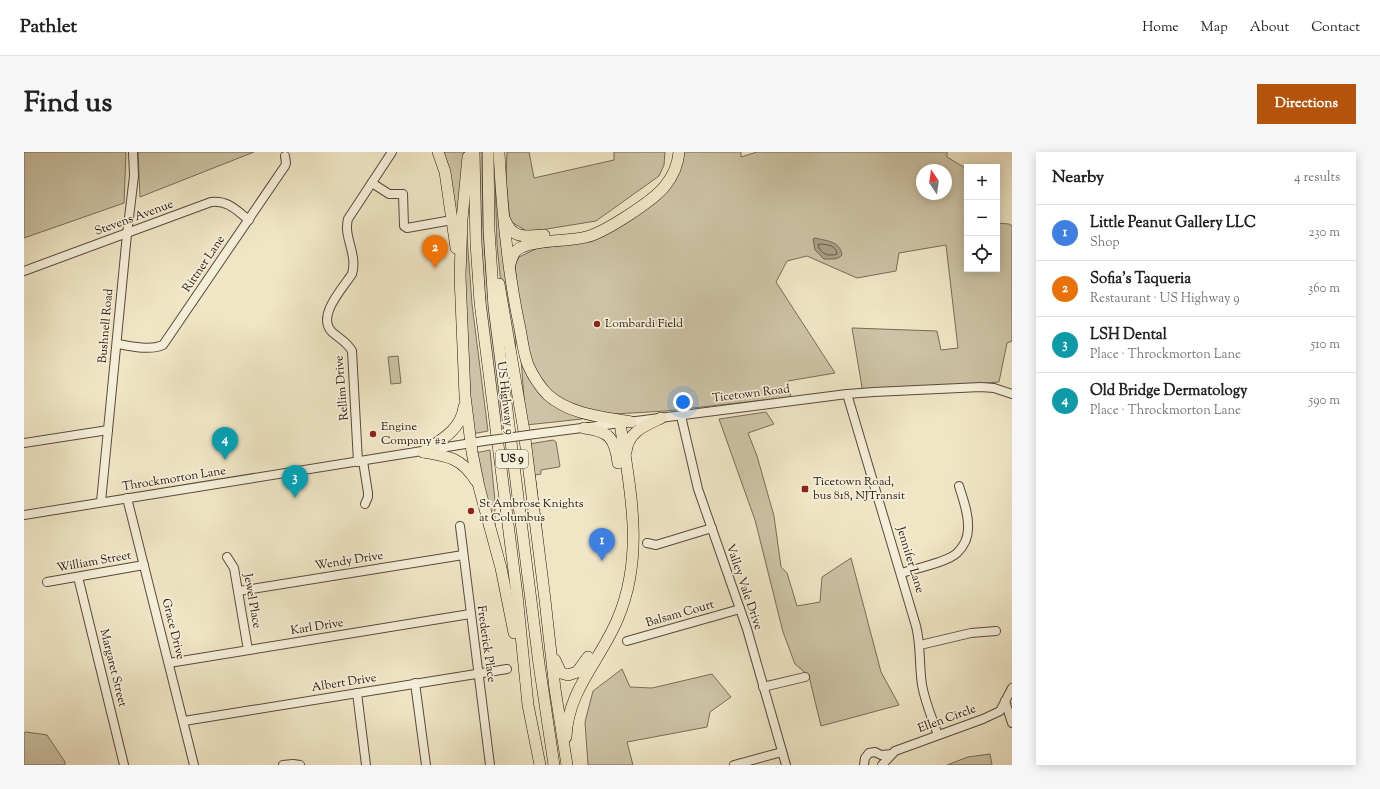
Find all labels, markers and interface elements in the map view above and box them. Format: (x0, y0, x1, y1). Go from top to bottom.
text: Pathlet (20, 14, 77, 41)
text: Home (1142, 18, 1179, 38)
text: Map (1201, 18, 1228, 38)
text: About (1250, 18, 1289, 38)
text: Contact (1311, 18, 1360, 38)
text: Find us (24, 84, 112, 124)
button: Directions (1257, 84, 1356, 124)
north arrow (916, 164, 952, 200)
map controls (964, 164, 1000, 272)
button: + (964, 164, 1000, 200)
text: Nearby (1052, 166, 1104, 190)
text: 4 results (1294, 169, 1340, 187)
street label: Stevens Avenue (92, 195, 176, 241)
button: − (964, 200, 1000, 236)
text: Little Peanut Gallery LLC (1090, 213, 1256, 234)
text: 1 (1063, 224, 1067, 242)
text: 230 m (1308, 224, 1340, 242)
street label: Rittner Lane (178, 232, 230, 296)
text: Shop (1090, 234, 1119, 252)
pin: 2 (422, 235, 448, 268)
button: locate (964, 236, 1000, 272)
text: Sofia's Taqueria (1090, 269, 1191, 290)
text: 2 (1062, 280, 1068, 298)
text: 360 m (1308, 280, 1340, 298)
street label: Bushnell Road (94, 288, 118, 364)
text: Restaurant · US Highway 9 (1090, 290, 1240, 308)
place label: Lombardi Field (605, 315, 683, 333)
marker: Lombardi Field (592, 319, 602, 329)
text: LSH Dental (1090, 325, 1167, 346)
text: 3 (1062, 336, 1068, 354)
text: 510 m (1311, 336, 1340, 354)
text: Place · Throckmorton Lane (1090, 346, 1241, 364)
street label: Rellim Drive (330, 354, 354, 421)
street label: US Highway 9 (492, 360, 518, 436)
street label: Ticetown Road (711, 380, 791, 408)
text: Old Bridge Dermatology (1090, 381, 1247, 402)
your location (673, 392, 693, 412)
text: 4 (1062, 392, 1068, 410)
text: 590 m (1309, 392, 1340, 410)
text: Place · Throckmorton Lane (1090, 402, 1241, 420)
place label: Engine Company #2 (381, 418, 447, 450)
pin: 4 (212, 427, 238, 460)
marker: Engine Company #2 (368, 429, 378, 439)
road number: US 9 (496, 450, 528, 468)
street label: Throckmorton Lane (121, 462, 228, 496)
pin: 3 (282, 465, 308, 498)
place label: Ticetown Road, bus 818, NJTransit (813, 473, 905, 505)
marker: Ticetown Road, bus 818, NJTransit (800, 484, 810, 494)
place label: St Ambrose Knights at Columbus (479, 495, 584, 527)
marker: St Ambrose Knights at Columbus (466, 506, 476, 516)
street label: Jennifer Lane (891, 524, 929, 596)
pin: 1 (589, 528, 615, 561)
street label: Valley Vale Drive (721, 542, 767, 633)
street label: William Street (55, 547, 133, 577)
street label: Wendy Drive (314, 547, 385, 575)
street label: Jewel Place (238, 571, 266, 630)
street label: Balsam Court (644, 596, 716, 632)
street label: Grace Drive (157, 597, 189, 662)
street label: Frederick Place (472, 604, 500, 684)
street label: Karl Drive (289, 614, 345, 640)
street label: Margaret Street (95, 627, 131, 709)
street label: Albert Drive (310, 669, 378, 697)
street label: Ellen Circle (915, 700, 979, 738)

